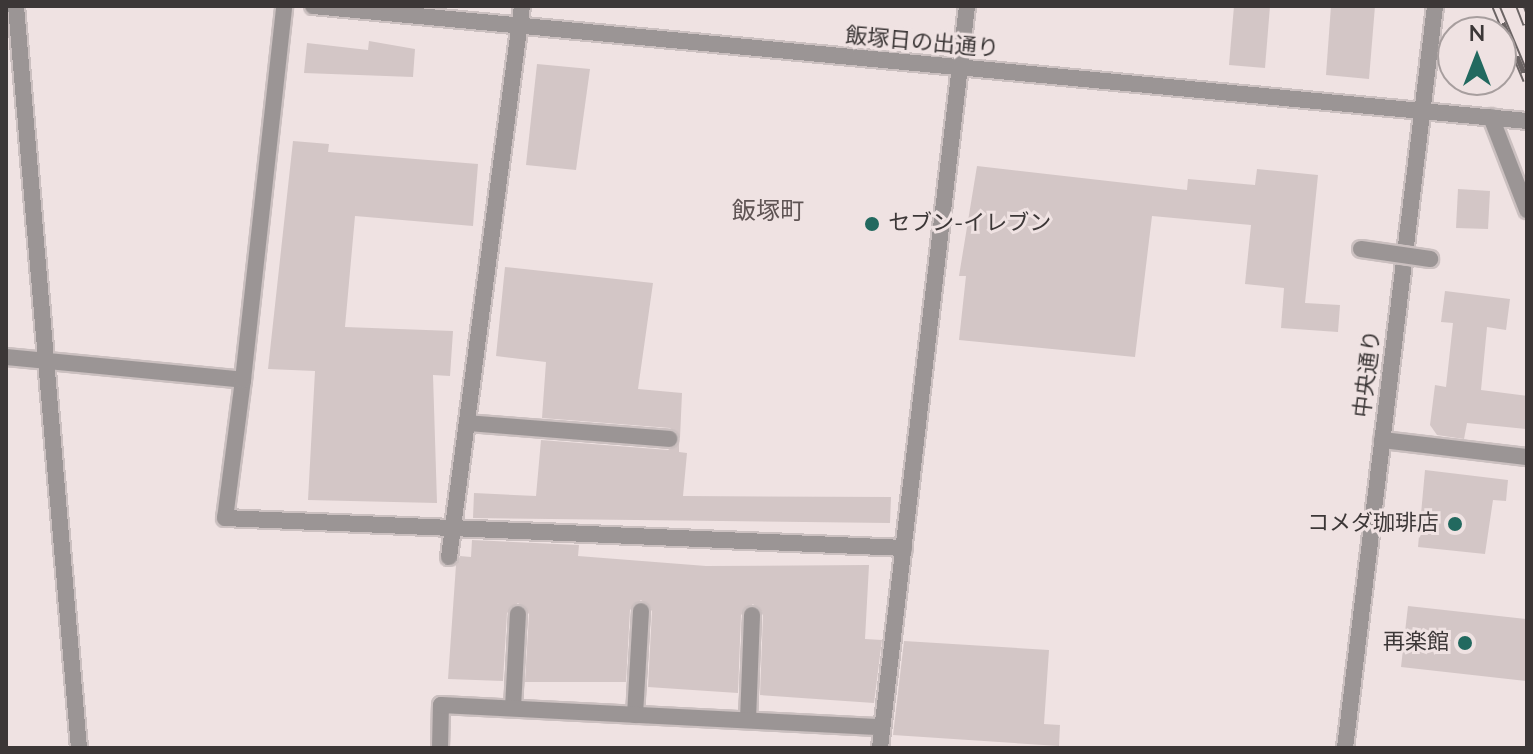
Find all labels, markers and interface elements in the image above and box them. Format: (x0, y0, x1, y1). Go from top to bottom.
north arrow (1437, 16, 1517, 96)
text: N (1469, 19, 1485, 49)
street label: 飯塚日の出通り (844, 23, 1000, 63)
district label: 飯塚町 (732, 198, 804, 226)
place label: セブン-イレブン (888, 211, 1051, 237)
marker: セブン-イレブン (863, 215, 881, 233)
street label: 中央通り (1350, 329, 1386, 419)
place label: コメダ珈琲店 (1307, 511, 1439, 537)
marker: コメダ珈琲店 (1446, 515, 1464, 533)
place label: 再楽館 (1383, 630, 1449, 656)
marker: 再楽館 (1456, 634, 1474, 652)

